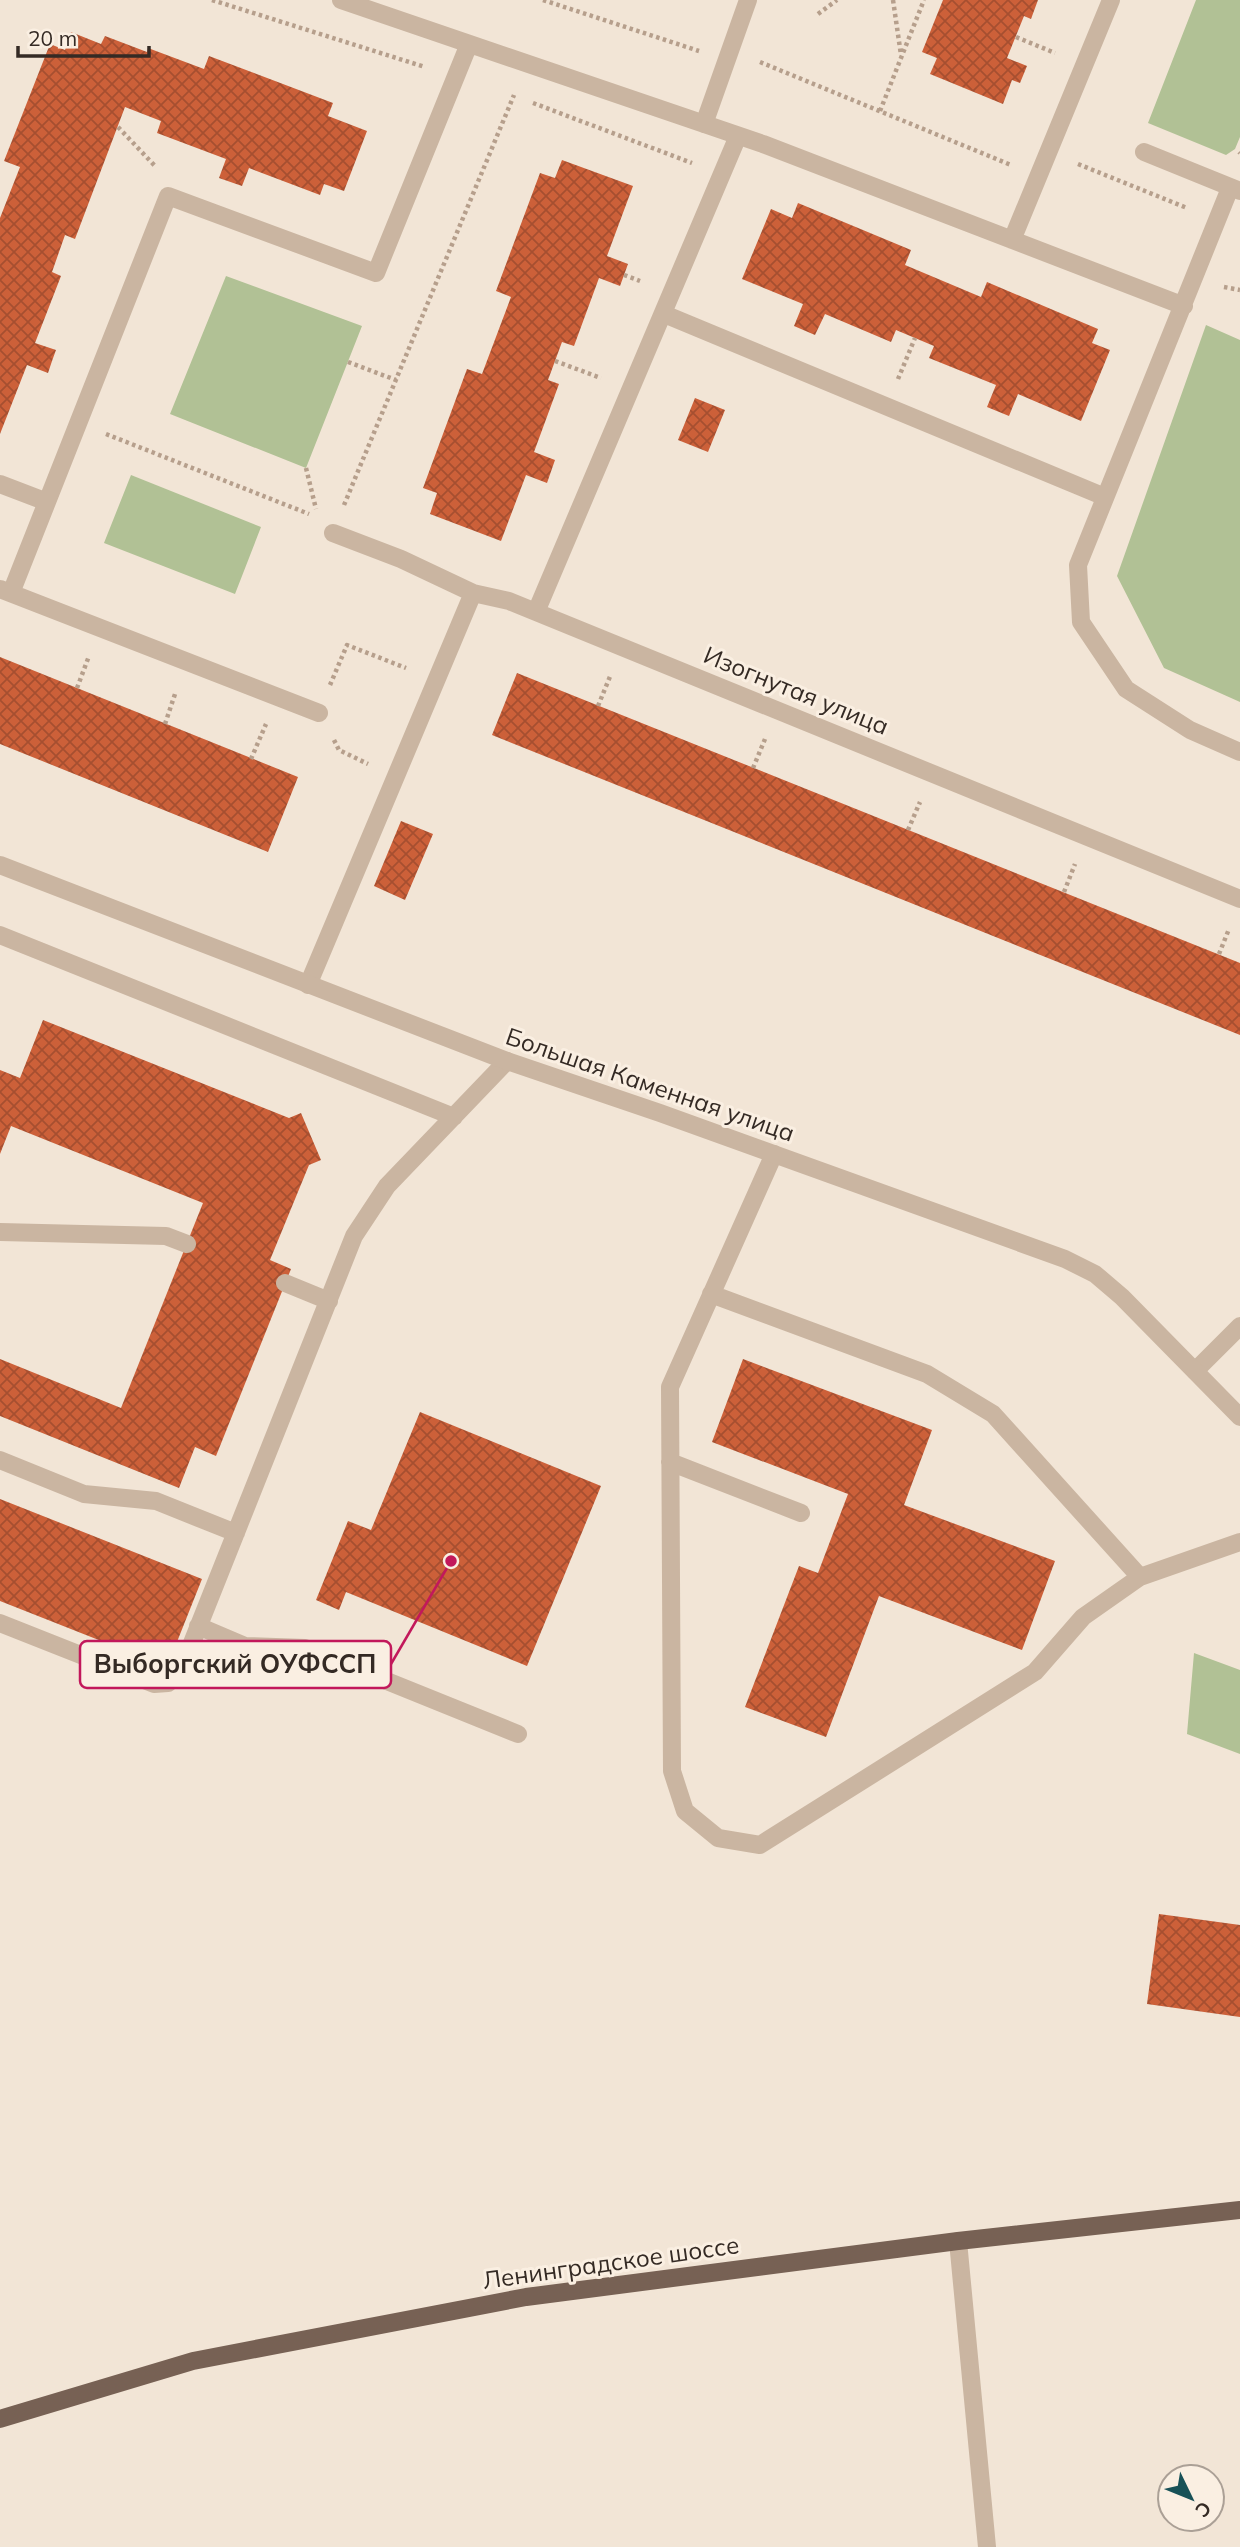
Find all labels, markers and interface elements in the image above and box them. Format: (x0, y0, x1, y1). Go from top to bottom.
scale bar (18, 14, 149, 58)
text: 20 m (28, 25, 77, 51)
street label: Изогнутая улица (699, 639, 893, 741)
street label: Большая Каменная улица (502, 1020, 799, 1148)
callout: Выборгский ОУФССП (80, 1641, 391, 1688)
text: Выборгский ОУФССП (94, 1647, 376, 1680)
street label: Ленинградское шоссе (481, 2229, 741, 2295)
north arrow (1156, 2463, 1226, 2533)
text: С (1190, 2497, 1217, 2523)

